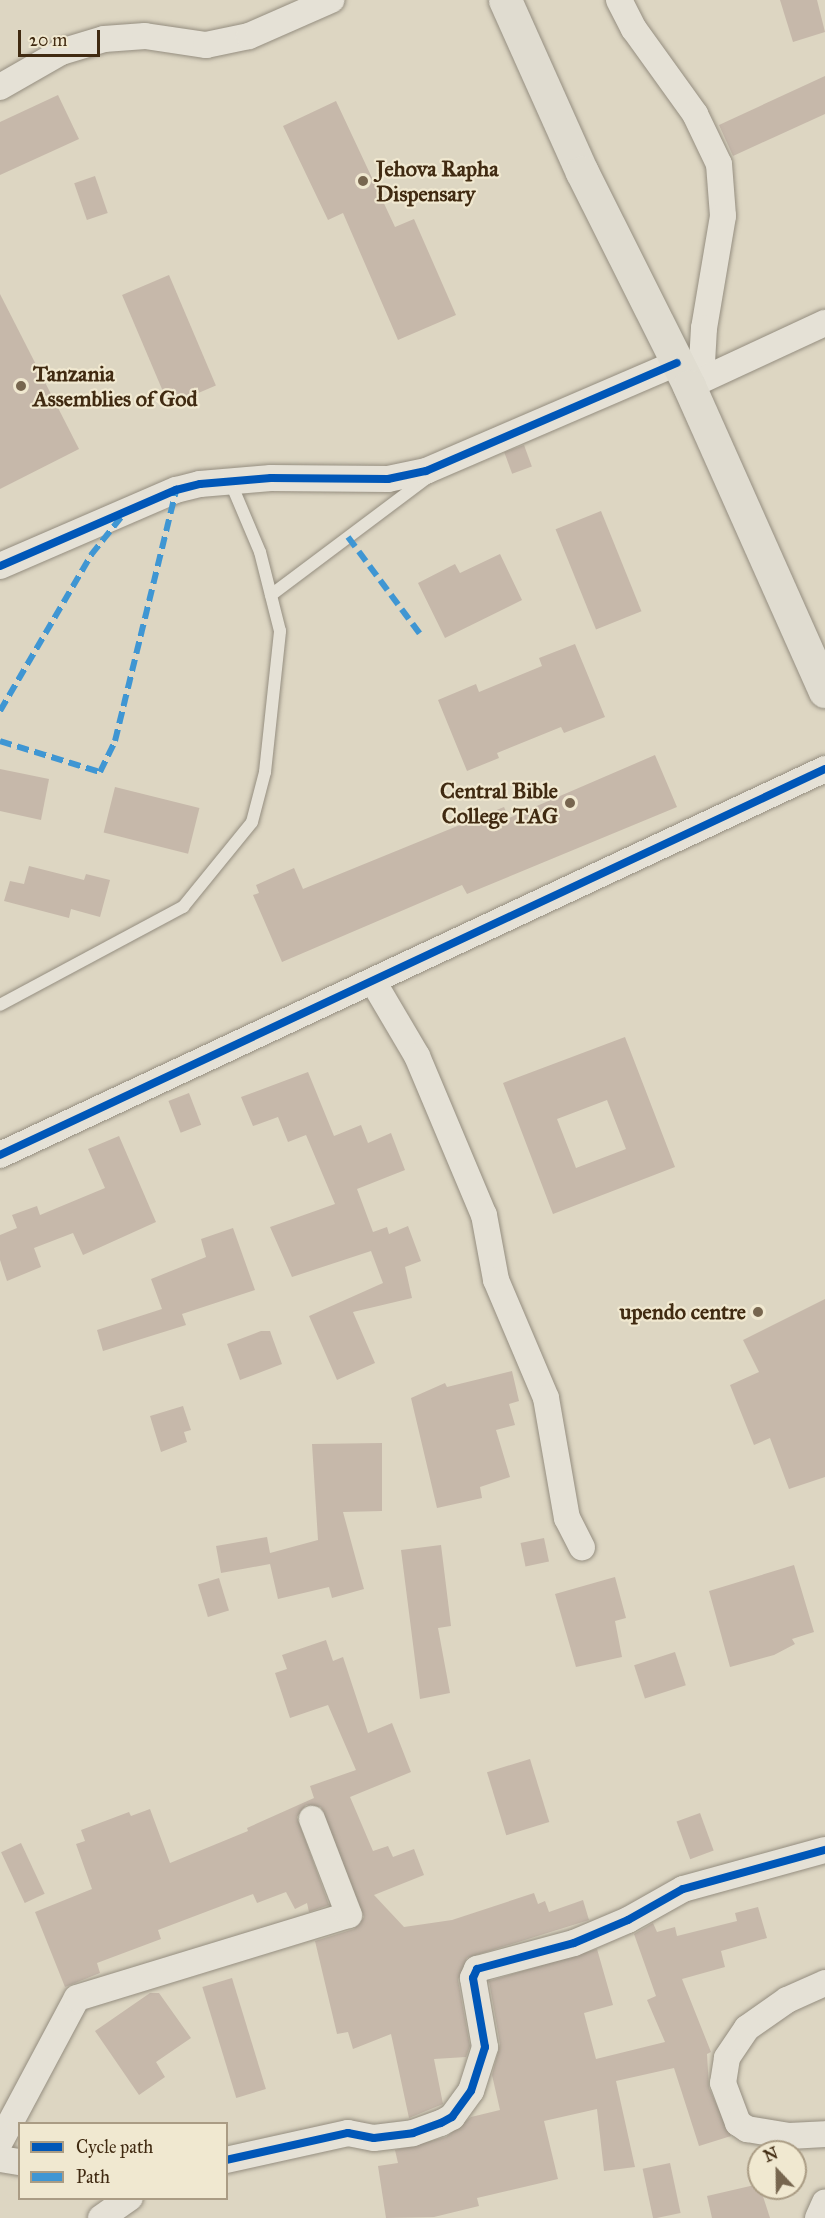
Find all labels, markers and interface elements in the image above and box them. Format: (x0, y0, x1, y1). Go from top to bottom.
scale bar (21, 18, 104, 56)
text: 20 m (29, 29, 67, 51)
place label: Jehova Rapha Dispensary (376, 155, 498, 206)
marker: Jehova Rapha Dispensary (354, 172, 372, 190)
place label: Tanzania Assemblies of God (33, 360, 198, 412)
marker: Tanzania Assemblies of God (14, 379, 28, 393)
place label: Central Bible College TAG (440, 777, 558, 828)
marker: Central Bible College TAG (563, 796, 577, 810)
place label: upendo centre (620, 1299, 746, 1325)
marker: upendo centre (751, 1305, 765, 1319)
legend (18, 2122, 228, 2200)
text: Cycle path (76, 2136, 153, 2158)
north arrow (747, 2140, 807, 2200)
text: N (761, 2143, 781, 2166)
text: Path (76, 2166, 110, 2188)

